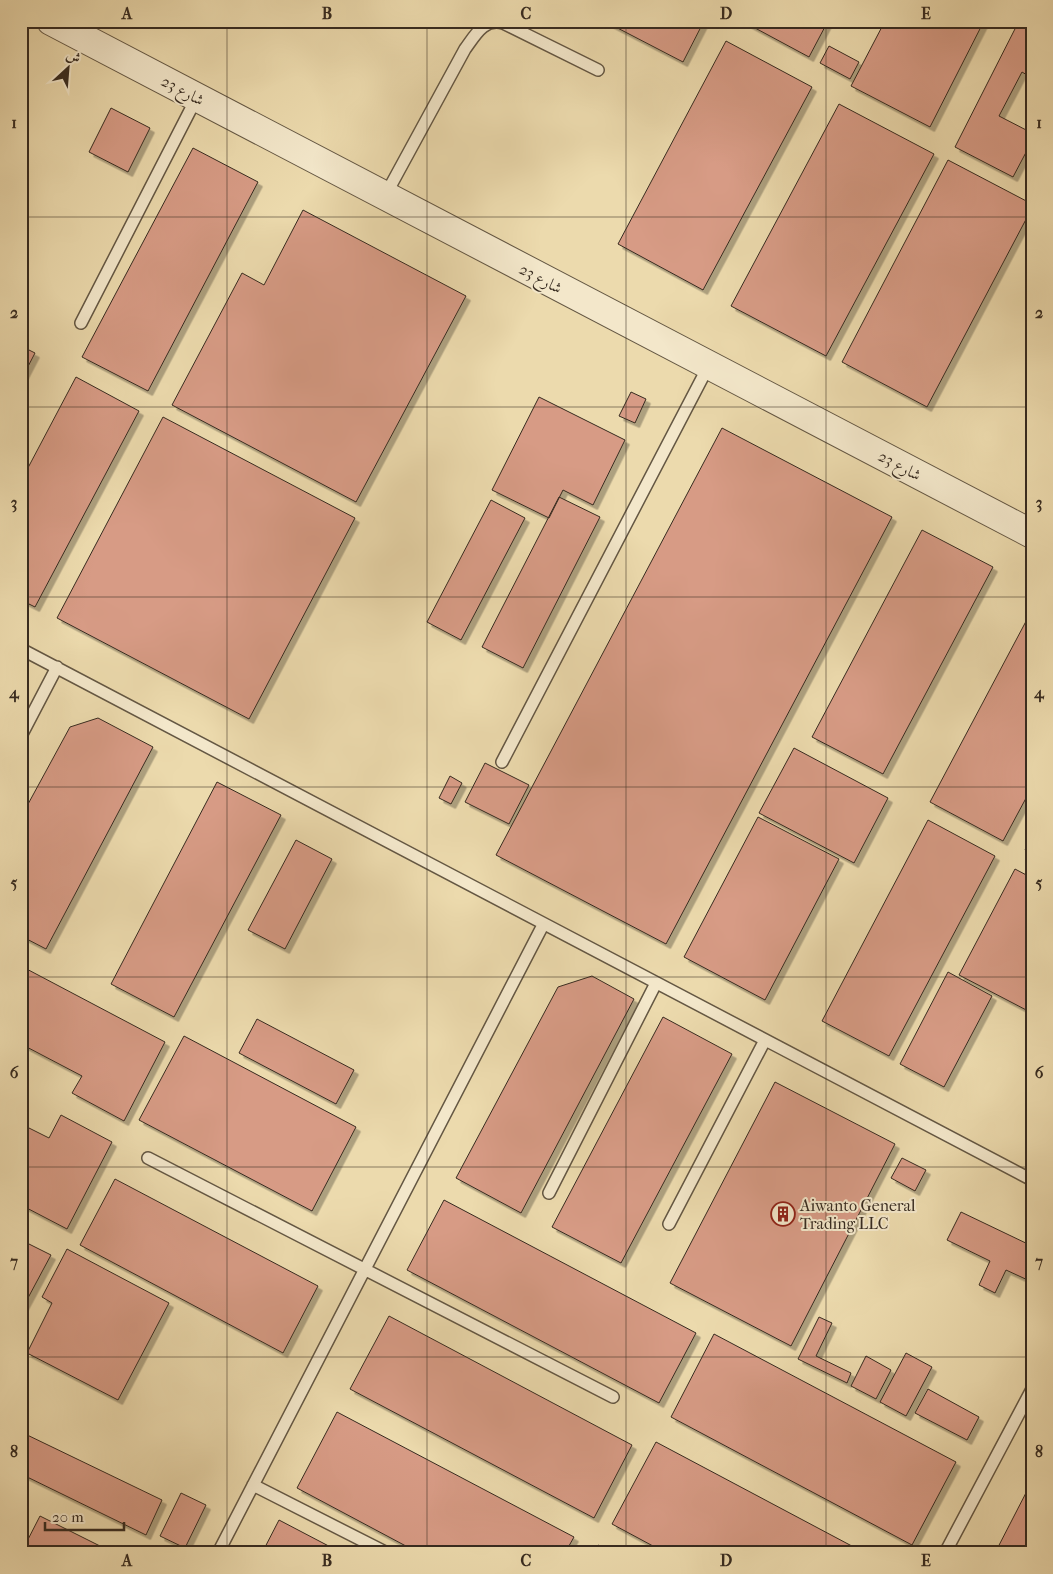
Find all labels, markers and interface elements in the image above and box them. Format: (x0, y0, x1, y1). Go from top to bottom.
text: A (121, 4, 133, 23)
text: B (322, 4, 332, 23)
text: C (521, 4, 532, 23)
text: D (720, 4, 732, 23)
text: E (921, 4, 931, 23)
north arrow (42, 42, 92, 92)
text: ش (64, 46, 84, 67)
street label: شارع 23 (156, 71, 208, 113)
text: 1 (11, 113, 17, 132)
text: 1 (1036, 113, 1042, 132)
street label: شارع 23 (514, 259, 566, 301)
text: 2 (10, 303, 18, 322)
text: 2 (1035, 303, 1043, 322)
street label: شارع 23 (873, 446, 925, 488)
text: 3 (11, 493, 17, 513)
text: 3 (1036, 493, 1042, 513)
text: 4 (8, 683, 20, 703)
text: 4 (1033, 683, 1045, 703)
text: 5 (11, 873, 18, 892)
text: 5 (1036, 873, 1043, 892)
text: 6 (10, 1063, 19, 1082)
text: 6 (1035, 1063, 1044, 1082)
place label: Aiwanto General Trading LLC (799, 1196, 916, 1233)
building icon: Aiwanto General Trading LLC (770, 1201, 796, 1227)
text: 7 (9, 1252, 18, 1271)
text: 7 (1034, 1252, 1043, 1271)
text: 8 (10, 1442, 18, 1461)
text: 8 (1035, 1442, 1043, 1461)
scale bar (45, 1499, 124, 1531)
text: 20 m (52, 1508, 84, 1526)
text: A (121, 1551, 133, 1570)
text: B (322, 1551, 332, 1570)
text: C (521, 1551, 532, 1570)
text: D (720, 1551, 732, 1570)
text: E (921, 1551, 931, 1570)

